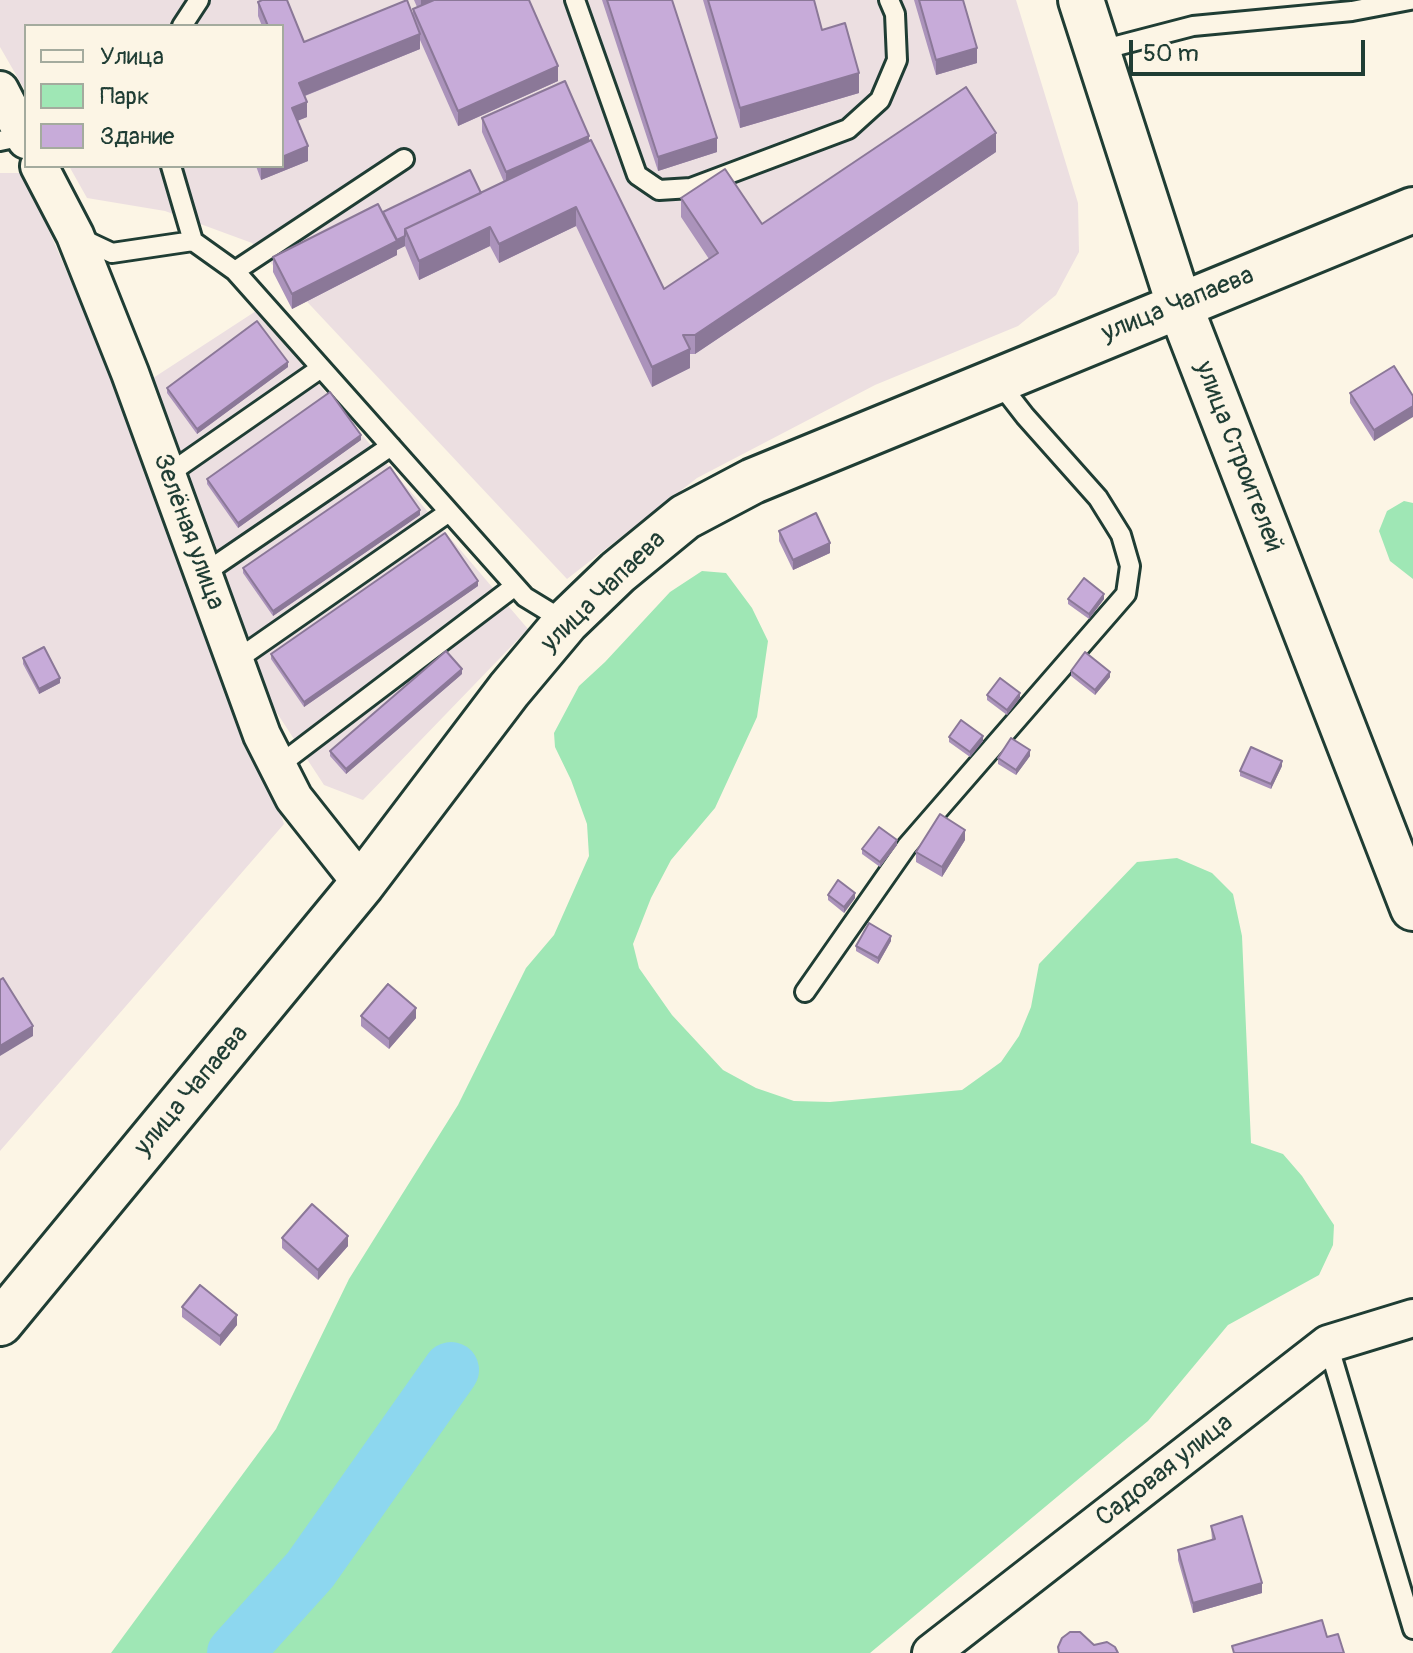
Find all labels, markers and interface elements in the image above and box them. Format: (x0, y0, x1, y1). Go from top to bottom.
legend (24, 24, 284, 168)
scale bar (1133, 24, 1369, 74)
text: 50 m (1143, 39, 1199, 68)
text: Улица (100, 42, 164, 71)
text: Парк (100, 82, 149, 111)
text: Здание (100, 122, 174, 151)
street label: улица Чапаева (1097, 260, 1259, 350)
street label: улица Строителей (1187, 357, 1289, 557)
street label: Зелёная улица (145, 450, 231, 614)
street label: улица Чапаева (535, 525, 673, 659)
street label: улица Чапаева (128, 1019, 256, 1163)
street label: Садовая улица (1090, 1408, 1240, 1534)

